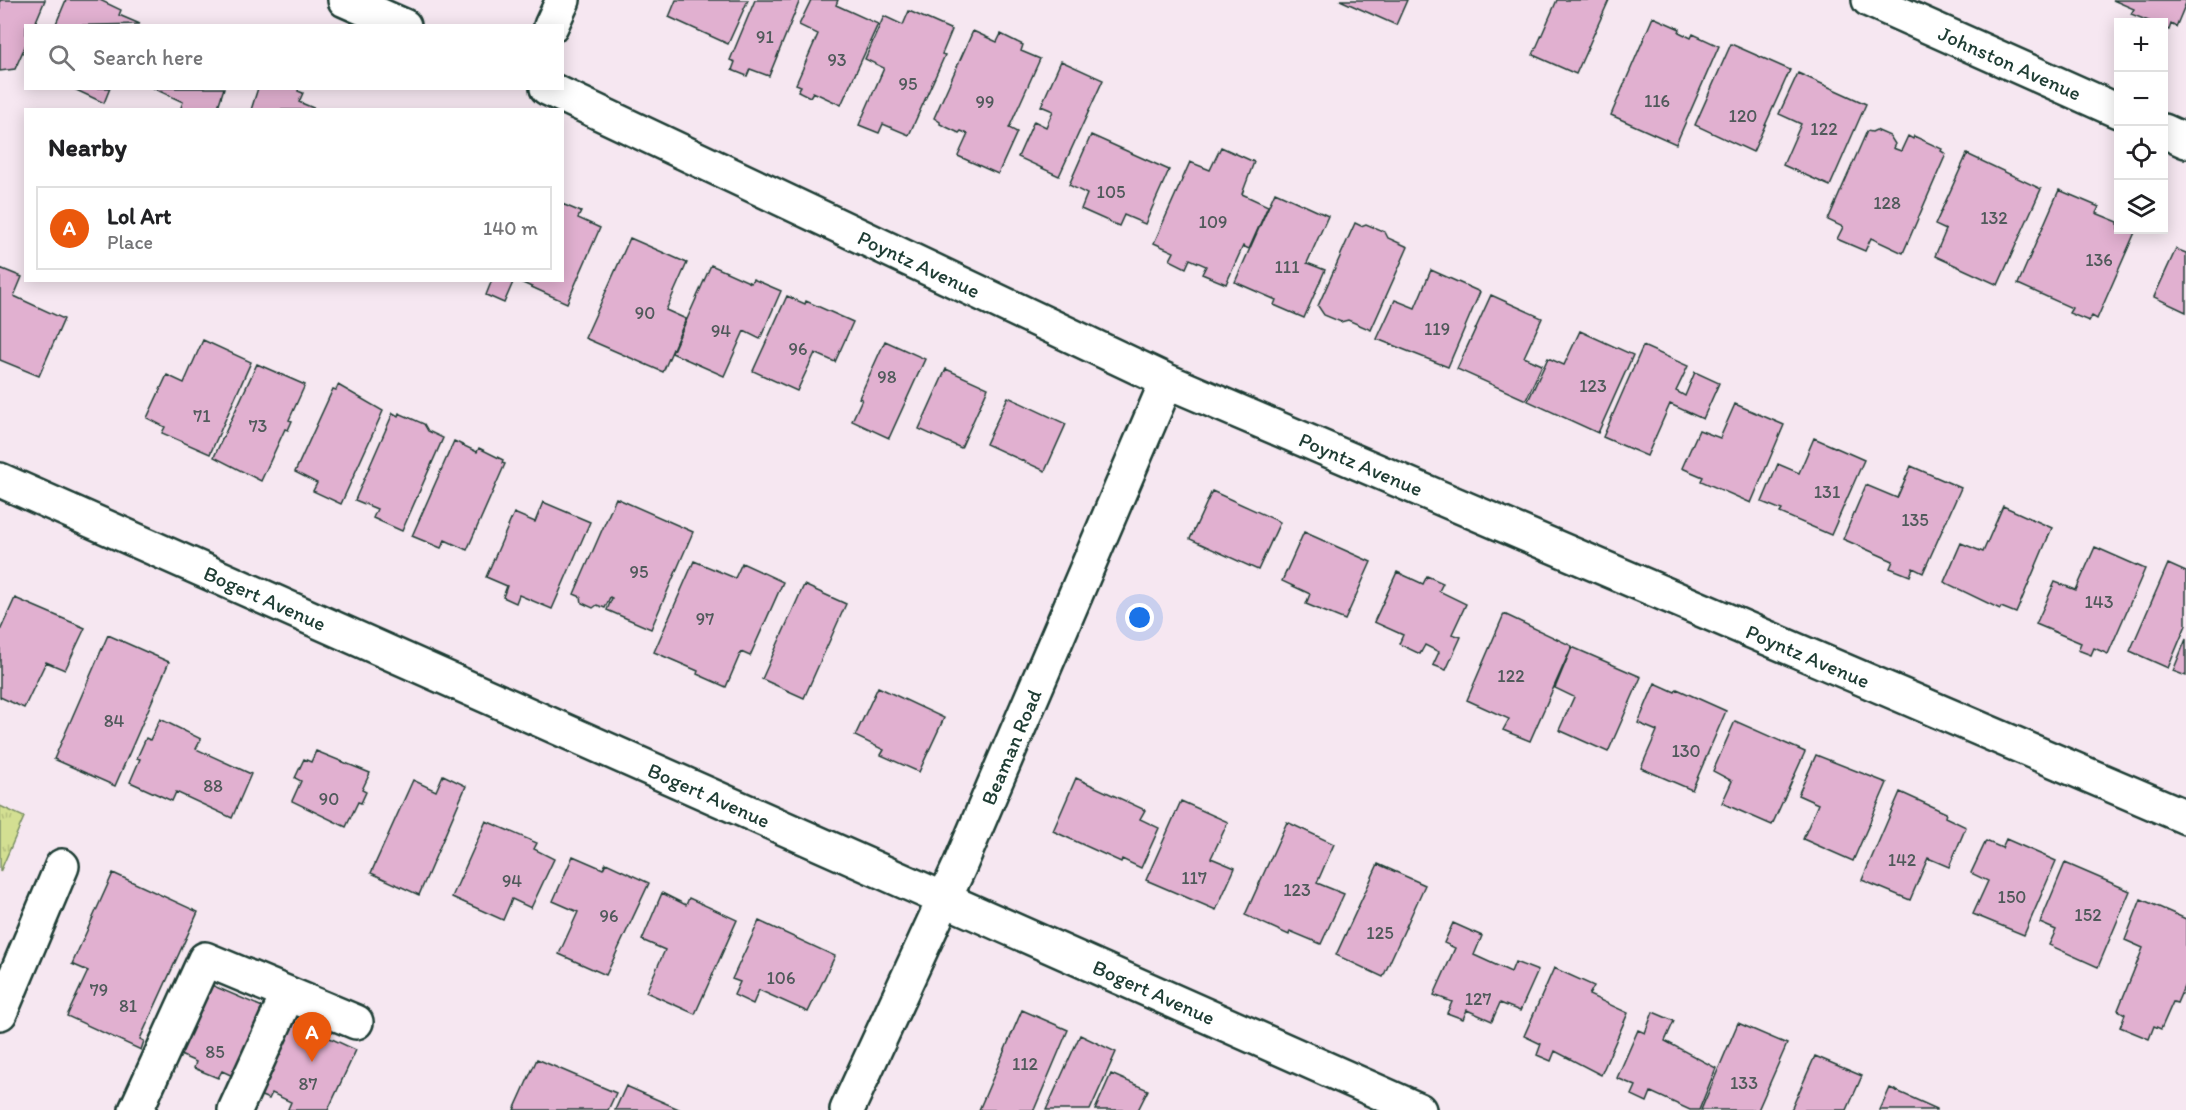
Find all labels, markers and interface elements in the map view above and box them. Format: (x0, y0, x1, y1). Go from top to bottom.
map controls (2114, 18, 2168, 234)
button: + (2114, 18, 2168, 72)
street label: Johnston Avenue (1935, 20, 2085, 106)
search box (24, 24, 564, 90)
house number: 91 (756, 26, 774, 48)
icon: search (45, 41, 78, 74)
text: Search here (93, 44, 203, 71)
house number: 93 (827, 49, 847, 71)
button: − (2114, 72, 2168, 126)
house number: 95 (899, 73, 917, 95)
house number: 116 (1644, 90, 1670, 112)
house number: 99 (976, 91, 994, 113)
house number: 120 (1729, 105, 1757, 127)
house number: 122 (1810, 118, 1838, 140)
button: locate (2114, 126, 2168, 180)
text: Nearby (48, 131, 127, 163)
button: layers (2114, 180, 2168, 234)
house number: 105 (1097, 181, 1125, 203)
house number: 128 (1873, 192, 1901, 214)
text: Lol Art (107, 203, 171, 230)
house number: 132 (1980, 207, 2008, 229)
house number: 109 (1199, 211, 1227, 233)
text: A (63, 216, 76, 240)
text: 140 m (483, 216, 538, 240)
street label: Poyntz Avenue (854, 225, 984, 303)
text: Place (107, 230, 153, 254)
house number: 136 (2085, 249, 2113, 271)
house number: 111 (1274, 256, 1300, 278)
house number: 90 (635, 302, 655, 324)
house number: 119 (1424, 318, 1450, 340)
house number: 94 (711, 320, 731, 342)
house number: 96 (789, 338, 807, 360)
house number: 98 (877, 366, 897, 388)
house number: 123 (1579, 375, 1607, 397)
house number: 71 (193, 405, 211, 427)
house number: 73 (249, 415, 268, 437)
street label: Poyntz Avenue (1295, 427, 1427, 501)
house number: 131 (1814, 481, 1840, 503)
house number: 135 (1901, 509, 1929, 531)
street label: Bogert Avenue (200, 560, 330, 636)
house number: 95 (630, 561, 648, 583)
house number: 143 (2085, 591, 2114, 613)
your location (1125, 603, 1154, 632)
house number: 97 (696, 608, 714, 630)
street label: Poyntz Avenue (1742, 619, 1874, 693)
house number: 122 (1497, 665, 1525, 687)
street label: Beaman Road (975, 685, 1047, 809)
house number: 84 (104, 710, 125, 732)
house number: 130 (1671, 740, 1701, 762)
street label: Bogert Avenue (644, 757, 774, 833)
house number: 88 (203, 775, 223, 797)
house number: 90 (319, 788, 339, 810)
house number: 142 (1888, 849, 1917, 871)
house number: 117 (1181, 867, 1207, 889)
house number: 94 (502, 870, 522, 892)
house number: 123 (1283, 879, 1311, 901)
house number: 150 (1998, 886, 2026, 908)
house number: 152 (2074, 904, 2102, 926)
house number: 96 (600, 905, 618, 927)
house number: 125 (1366, 922, 1394, 944)
street label: Bogert Avenue (1089, 954, 1219, 1030)
house number: 106 (767, 967, 795, 989)
house number: 79 (90, 979, 108, 1001)
house number: 127 (1465, 988, 1491, 1010)
house number: 81 (119, 995, 137, 1017)
pin: A (292, 1012, 332, 1062)
house number: 85 (205, 1041, 225, 1063)
house number: 112 (1012, 1053, 1039, 1075)
house number: 133 (1730, 1072, 1758, 1094)
house number: 87 (299, 1073, 317, 1095)

